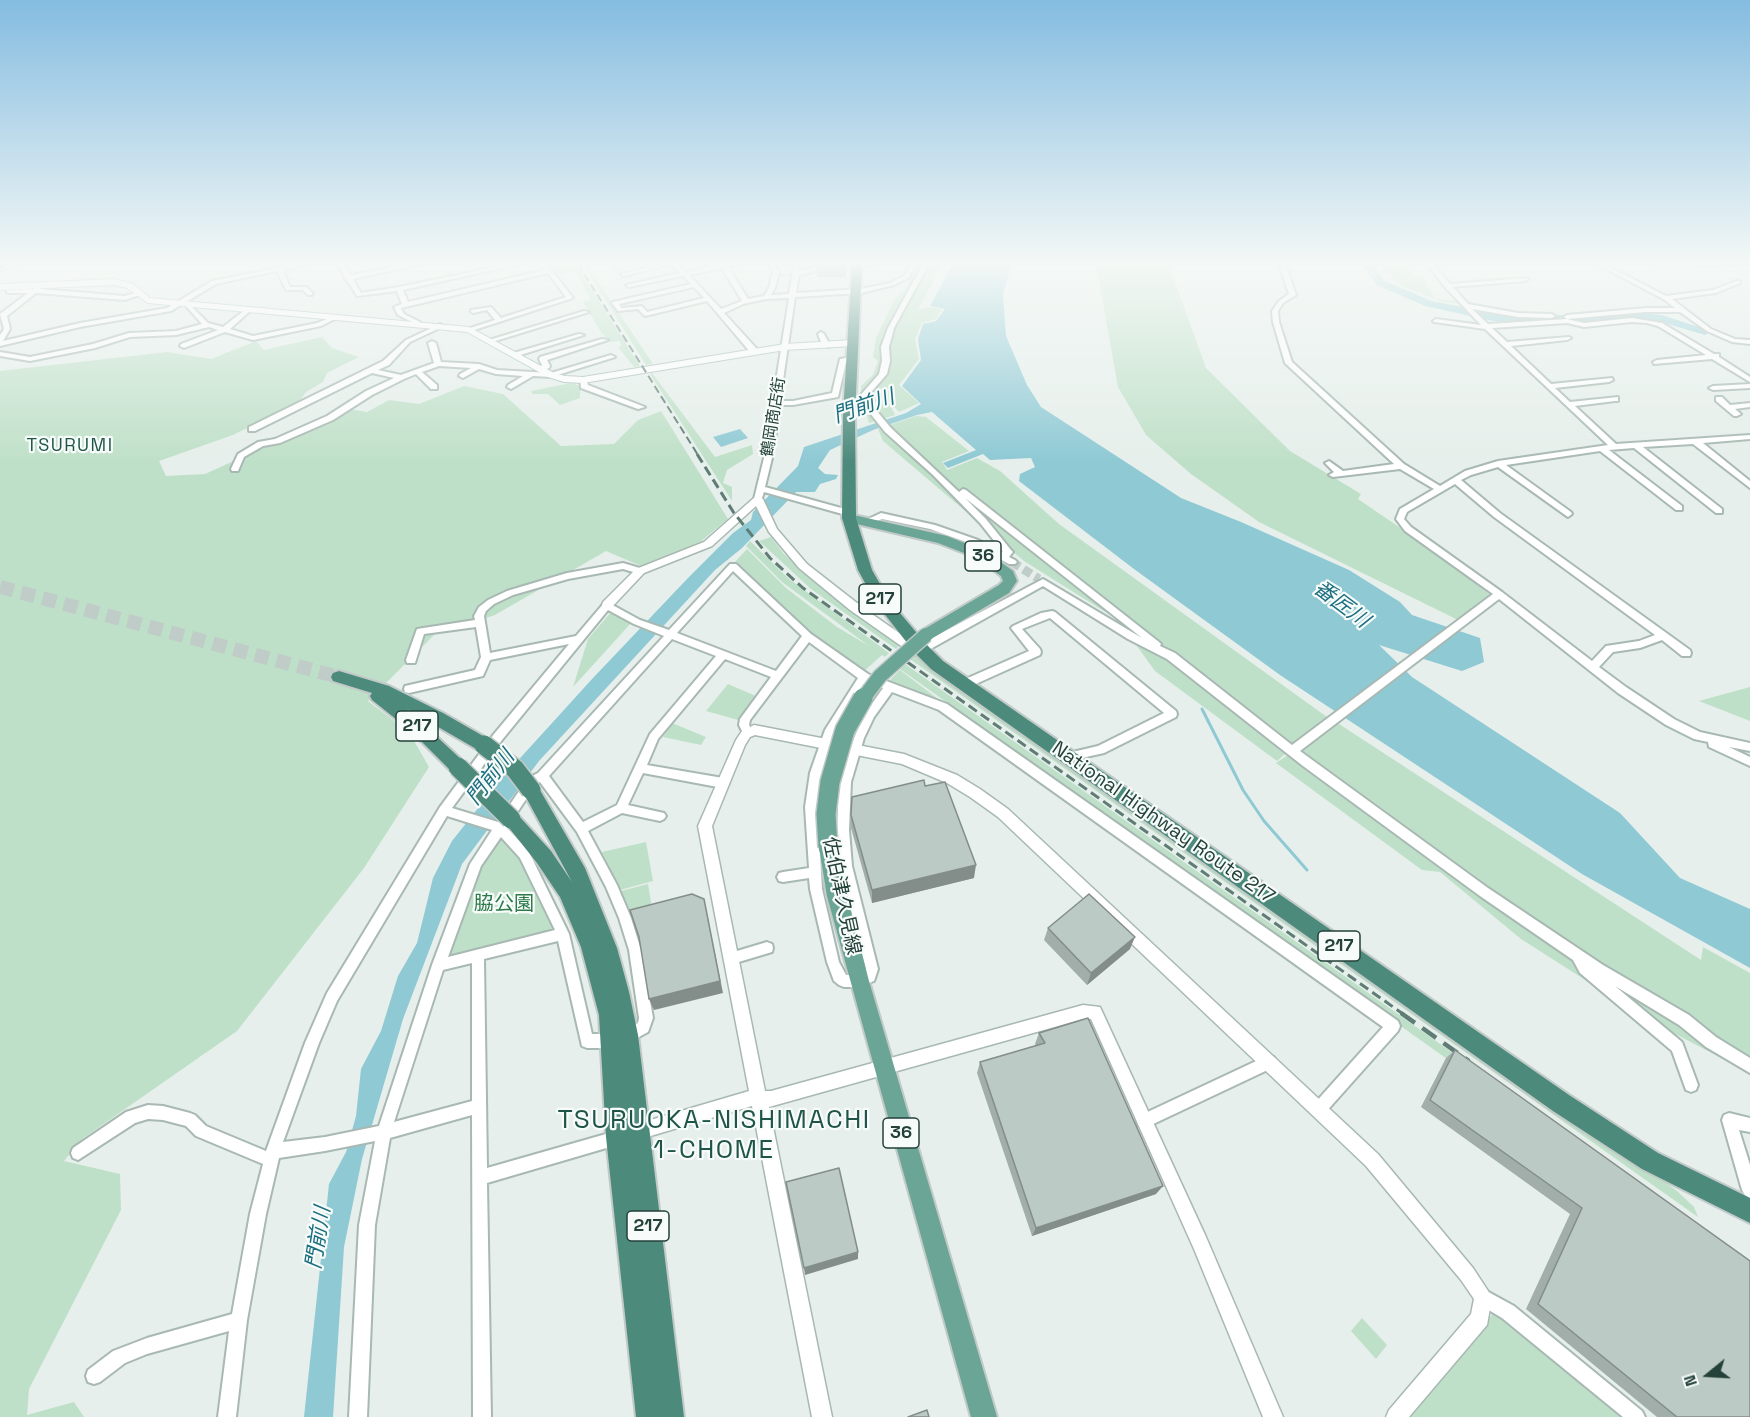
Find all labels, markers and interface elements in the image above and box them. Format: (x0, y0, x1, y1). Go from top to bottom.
street label: 鶴岡商店街 (758, 376, 790, 458)
water label: 門前川 (830, 385, 898, 429)
district label: TSURUMI (26, 435, 114, 457)
road number: 36 (965, 541, 1001, 571)
water label: 番匠川 (1308, 576, 1374, 634)
road number: 217 (859, 584, 901, 614)
road number: 217 (396, 711, 438, 741)
street label: National Highway Route 217 (1047, 737, 1279, 909)
water label: 門前川 (462, 745, 520, 811)
street label: 佐伯津久見線 (817, 835, 865, 957)
park label: 脇公園 (474, 893, 534, 917)
road number: 217 (1318, 931, 1360, 961)
district label: TSURUOKA-NISHIMACHI 1-CHOME (557, 1105, 871, 1166)
road number: 36 (883, 1118, 919, 1148)
water label: 門前川 (302, 1205, 336, 1271)
road number: 217 (627, 1211, 669, 1241)
north arrow (1678, 1345, 1738, 1405)
text: N (1679, 1372, 1702, 1389)

